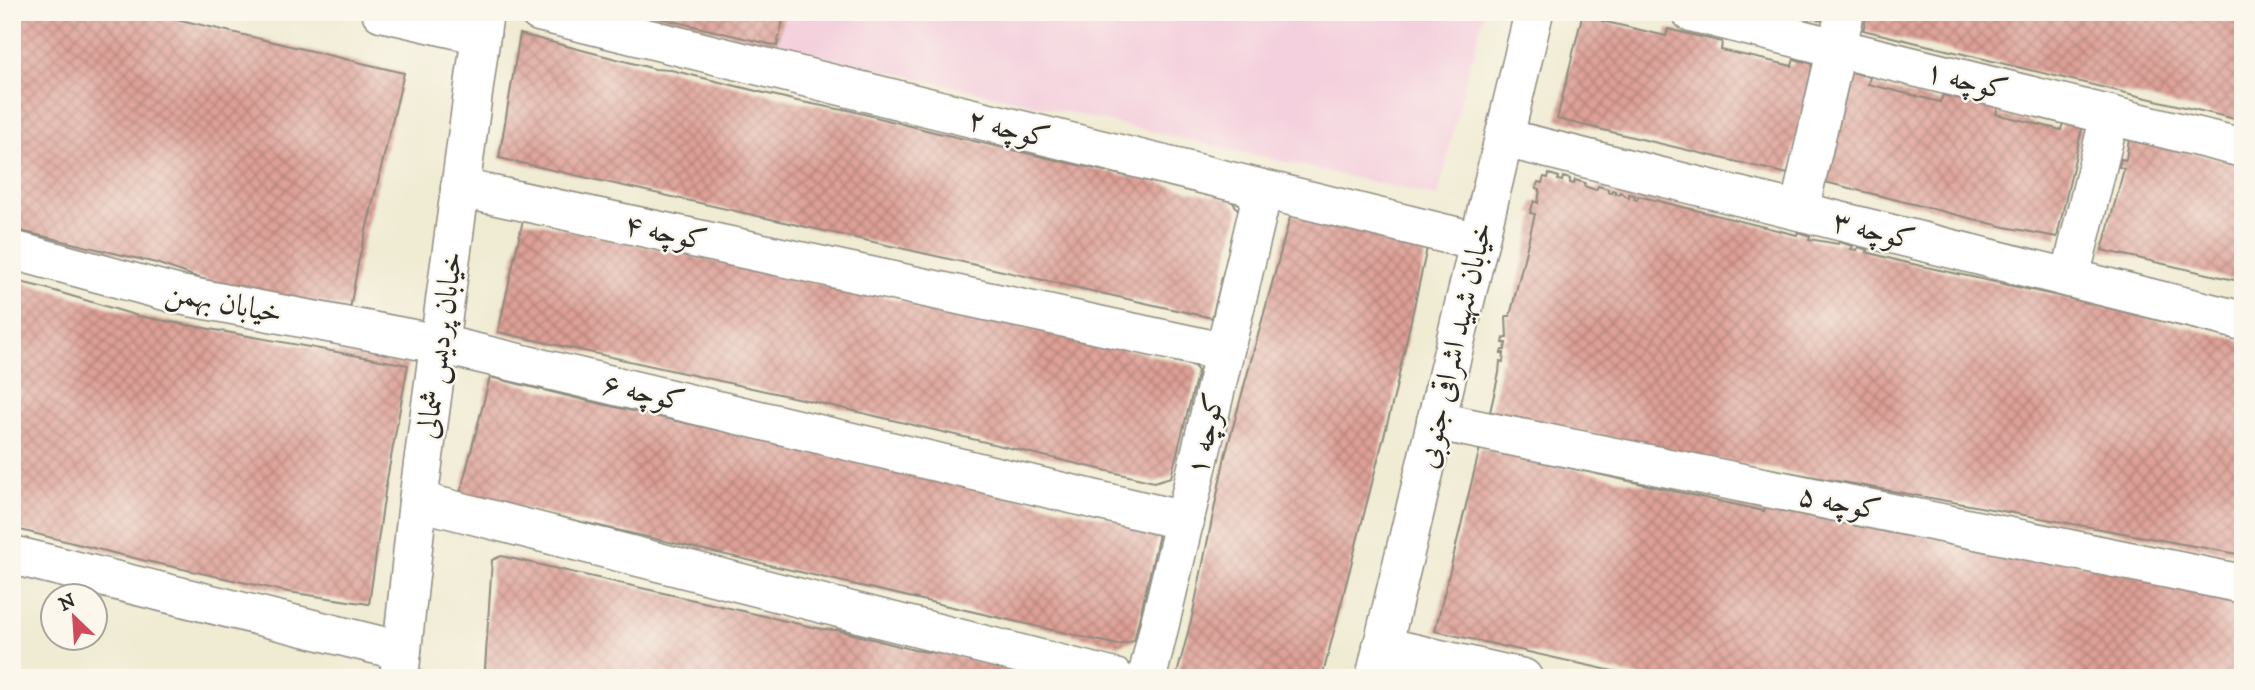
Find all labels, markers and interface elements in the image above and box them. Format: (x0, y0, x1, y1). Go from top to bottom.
street label: کوچه ۱ (1921, 53, 2012, 110)
street label: کوچه ۲ (963, 101, 1054, 158)
street label: کوچه ۳ (1828, 203, 1919, 260)
street label: کوچه ۴ (621, 207, 710, 261)
street label: خیابان شهید اشراقی جنوبی (1409, 219, 1503, 472)
street label: خیابان پردیس شمالی (409, 249, 472, 441)
street label: خیابان بهمن (162, 274, 285, 333)
street label: کوچه ۶ (599, 366, 689, 422)
street label: کوچه ۱ (1179, 389, 1235, 479)
street label: کوچه ۵ (1795, 477, 1884, 531)
north arrow (38, 582, 108, 652)
text: N (56, 589, 80, 617)

